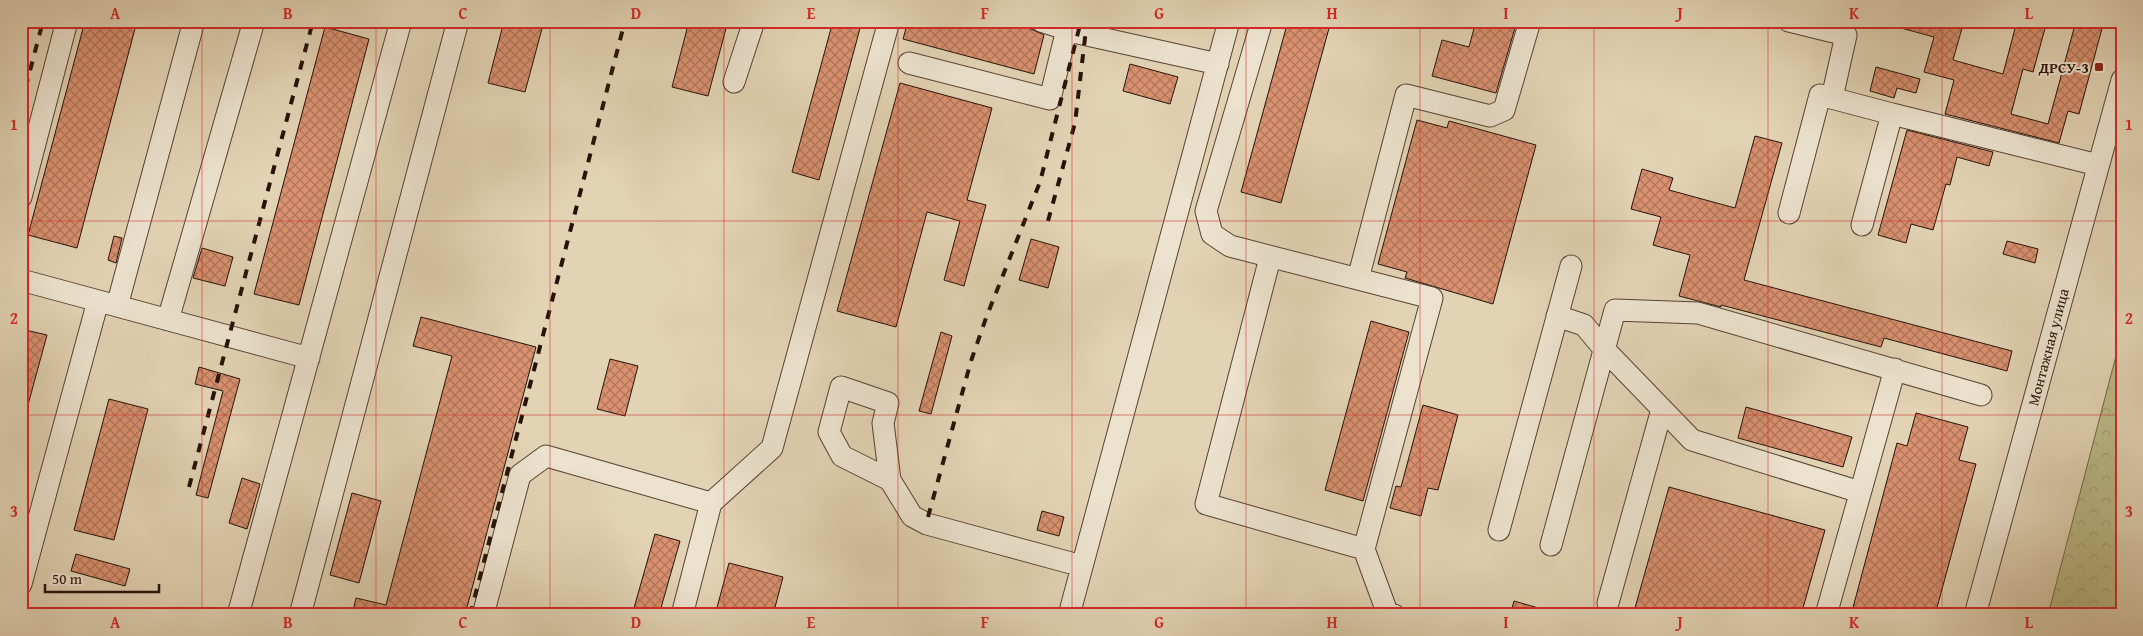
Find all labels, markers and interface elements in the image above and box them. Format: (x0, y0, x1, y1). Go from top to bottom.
text: A (110, 1, 121, 25)
text: B (283, 1, 293, 25)
text: C (458, 1, 468, 25)
text: D (631, 1, 641, 25)
text: E (807, 1, 816, 25)
text: F (981, 1, 989, 25)
text: G (1154, 1, 1164, 25)
text: H (1326, 1, 1338, 25)
text: I (1503, 1, 1509, 25)
text: J (1674, 1, 1683, 25)
text: K (1849, 1, 1860, 25)
text: L (2025, 1, 2034, 25)
place label: ДРСУ-3 (2038, 57, 2089, 78)
marker: ДРСУ-3 (2093, 61, 2105, 73)
text: 1 (10, 112, 18, 136)
text: 1 (2125, 112, 2133, 136)
street label: Монтажная улица (2022, 285, 2074, 408)
text: 2 (10, 306, 18, 330)
text: 2 (2125, 306, 2133, 330)
text: 3 (10, 499, 18, 523)
text: 3 (2125, 499, 2133, 523)
scale bar (45, 561, 159, 593)
text: 50 m (52, 568, 83, 589)
text: A (110, 610, 121, 634)
text: B (283, 610, 293, 634)
text: C (458, 610, 468, 634)
text: D (631, 610, 641, 634)
text: E (807, 610, 816, 634)
text: F (981, 610, 989, 634)
text: G (1154, 610, 1164, 634)
text: H (1326, 610, 1338, 634)
text: I (1503, 610, 1509, 634)
text: J (1674, 610, 1683, 634)
text: K (1849, 610, 1860, 634)
text: L (2025, 610, 2034, 634)

